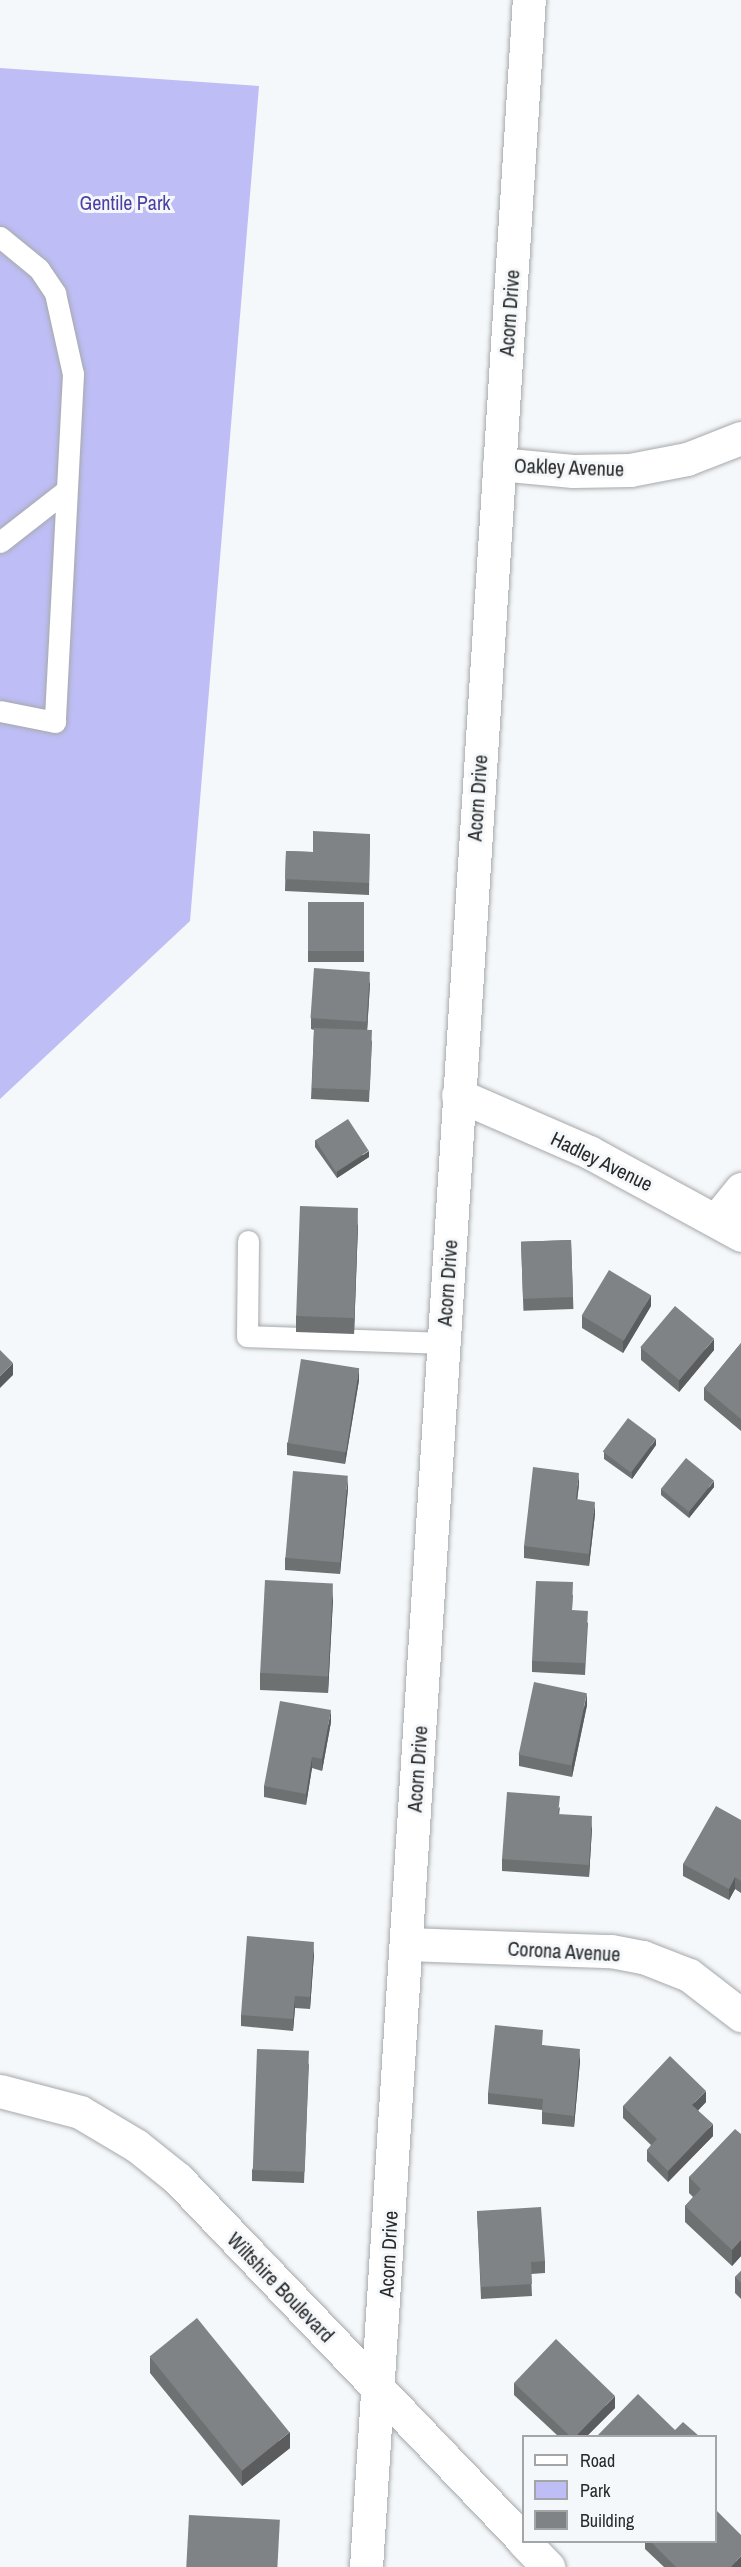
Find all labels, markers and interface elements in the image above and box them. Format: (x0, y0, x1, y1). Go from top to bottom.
park label: Gentile Park (79, 190, 171, 214)
street label: Acorn Drive (494, 269, 524, 357)
street label: Oakley Avenue (513, 453, 625, 481)
street label: Acorn Drive (462, 754, 492, 842)
street label: Hadley Avenue (547, 1126, 657, 1196)
street label: Acorn Drive (432, 1239, 462, 1327)
street label: Acorn Drive (402, 1725, 432, 1813)
street label: Corona Avenue (507, 1936, 621, 1966)
street label: Acorn Drive (374, 2210, 402, 2298)
street label: Wiltshire Boulevard (223, 2227, 339, 2347)
legend (522, 2435, 717, 2543)
text: Road (580, 2448, 615, 2473)
text: Park (580, 2478, 610, 2503)
text: Building (580, 2508, 634, 2533)

